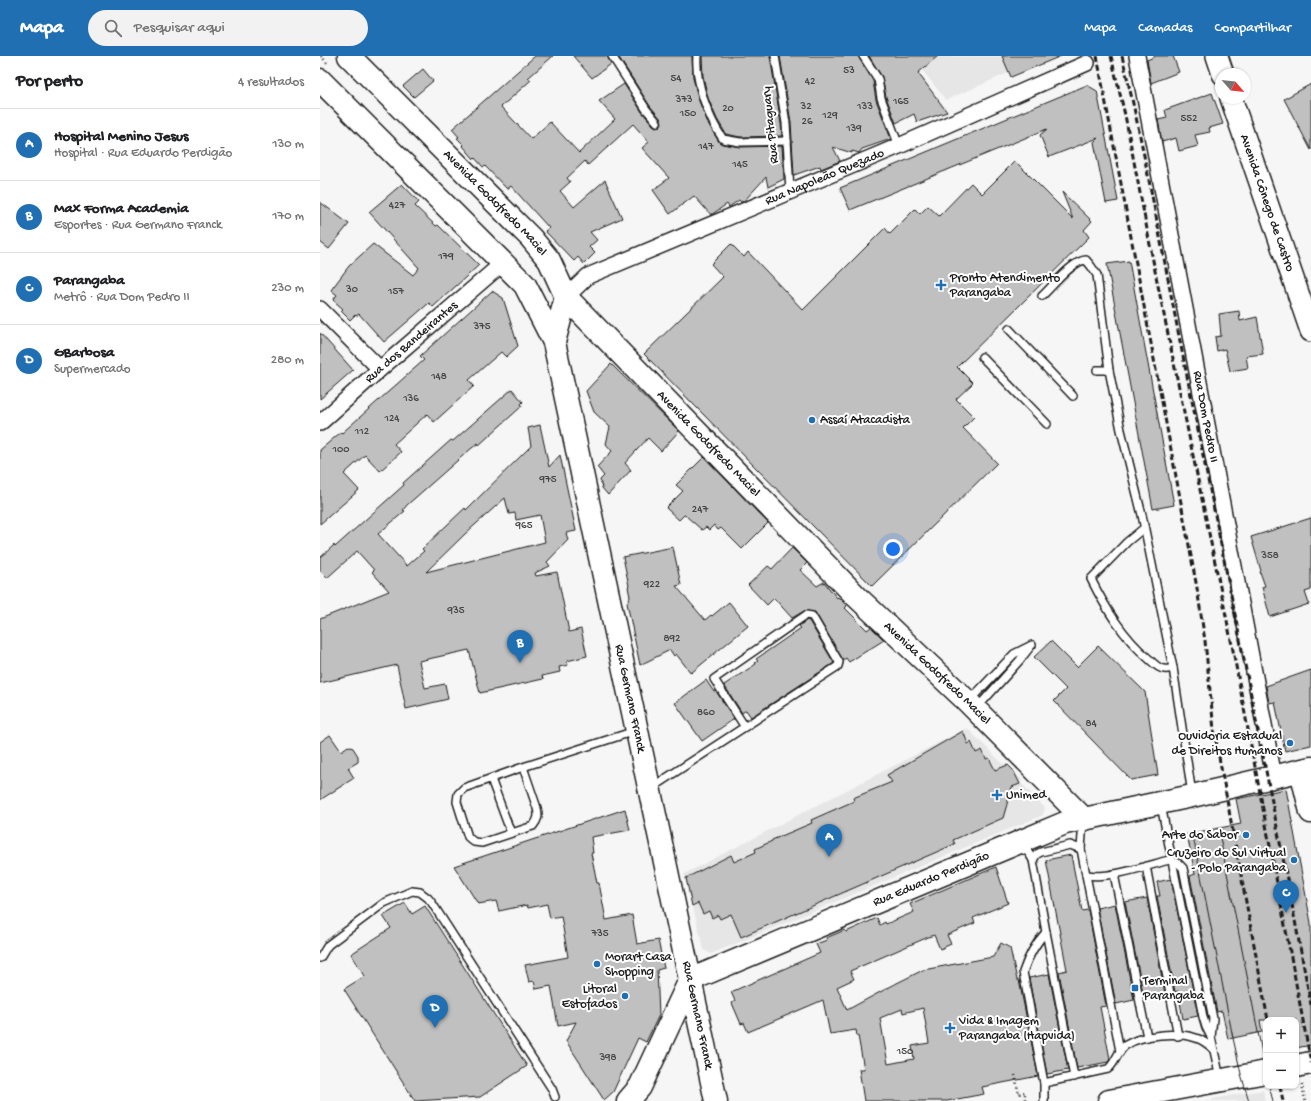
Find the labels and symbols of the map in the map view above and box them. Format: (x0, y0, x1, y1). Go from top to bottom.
house number: 53 (843, 65, 855, 77)
north arrow (1215, 68, 1251, 104)
house number: 54 (671, 73, 682, 85)
house number: 42 (805, 76, 816, 88)
street label: Rua Pitaguary (759, 85, 783, 164)
house number: 373 (674, 94, 693, 106)
house number: 165 (892, 96, 909, 108)
house number: 32 (799, 101, 812, 113)
house number: 133 (856, 101, 873, 113)
house number: 20 (722, 103, 734, 115)
house number: 150 (679, 108, 696, 120)
house number: 129 (821, 110, 838, 122)
house number: 552 (1181, 113, 1198, 125)
house number: 26 (802, 116, 813, 128)
house number: 139 (845, 123, 862, 135)
street label: Avenida Cônego de Castro (1237, 132, 1298, 274)
house number: 147 (697, 141, 714, 153)
street label: Rua Napoleão Quezado (763, 145, 887, 209)
street label: Avenida Godofredo Maciel (440, 147, 550, 259)
house number: 145 (731, 159, 748, 171)
house number: 427 (389, 200, 405, 212)
house number: 179 (437, 251, 454, 263)
place label: Pronto Atendimento Parangaba (949, 271, 1061, 301)
marker: Pronto Atendimento Parangaba (935, 279, 947, 291)
house number: 30 (345, 284, 358, 296)
house number: 157 (387, 286, 404, 298)
street label: Rua dos Bandeirantes (362, 297, 462, 386)
house number: 375 (472, 321, 491, 333)
street label: Rua Dom Pedro II (1189, 369, 1222, 464)
house number: 148 (430, 371, 447, 383)
street label: Avenida Godofredo Maciel (653, 387, 763, 500)
house number: 136 (402, 393, 419, 405)
house number: 124 (383, 413, 400, 425)
place label: Assaí Atacadista (820, 413, 911, 428)
marker: Assaí Atacadista (807, 415, 817, 425)
house number: 112 (354, 426, 370, 438)
house number: 100 (332, 444, 349, 456)
house number: 975 (538, 474, 557, 486)
house number: 247 (692, 504, 708, 516)
house number: 965 (515, 520, 533, 532)
your location (883, 539, 903, 559)
house number: 358 (1260, 550, 1279, 562)
house number: 922 (643, 579, 661, 591)
house number: 935 (446, 605, 465, 617)
street label: Avenida Godofredo Maciel (880, 619, 994, 728)
pin: B (507, 630, 533, 663)
house number: 892 (664, 633, 681, 645)
street label: Rua Germano Franck (611, 643, 649, 755)
house number: 860 (697, 707, 715, 719)
house number: 84 (1085, 718, 1097, 730)
place label: Ouvidoria Estadual de Direitos Humanos (1172, 729, 1283, 759)
marker: Ouvidoria Estadual de Direitos Humanos (1285, 738, 1295, 748)
place label: Unimed (1006, 788, 1047, 803)
marker: Unimed (991, 789, 1003, 801)
pin: A (816, 824, 842, 857)
place label: Arte do Sabor (1162, 828, 1239, 843)
marker: Arte do Sabor (1241, 830, 1251, 840)
place label: Cruzeiro do Sul Virtual - Polo Parangaba (1167, 846, 1287, 876)
street label: Rua Eduardo Perdigão (871, 848, 992, 910)
marker: Cruzeiro do Sul Virtual - Polo Parangaba (1289, 855, 1299, 865)
pin: C (1273, 880, 1299, 913)
house number: 735 (590, 928, 609, 940)
place label: Morart Casa Shopping (605, 950, 673, 980)
marker: Morart Casa Shopping (592, 959, 602, 969)
street label: Rua Germano Franck (679, 960, 717, 1072)
place label: Terminal Parangaba (1142, 974, 1205, 1004)
place label: Litoral Estofados (562, 982, 618, 1012)
marker: Terminal Parangaba (1130, 983, 1140, 993)
marker: Litoral Estofados (620, 991, 630, 1001)
pin: D (422, 995, 448, 1028)
place label: Vida & Imagem Parangaba (Hapvida) (958, 1014, 1075, 1044)
marker: Vida & Imagem Parangaba (Hapvida) (944, 1022, 956, 1034)
house number: 150 (896, 1046, 913, 1058)
house number: 398 (598, 1052, 617, 1064)

